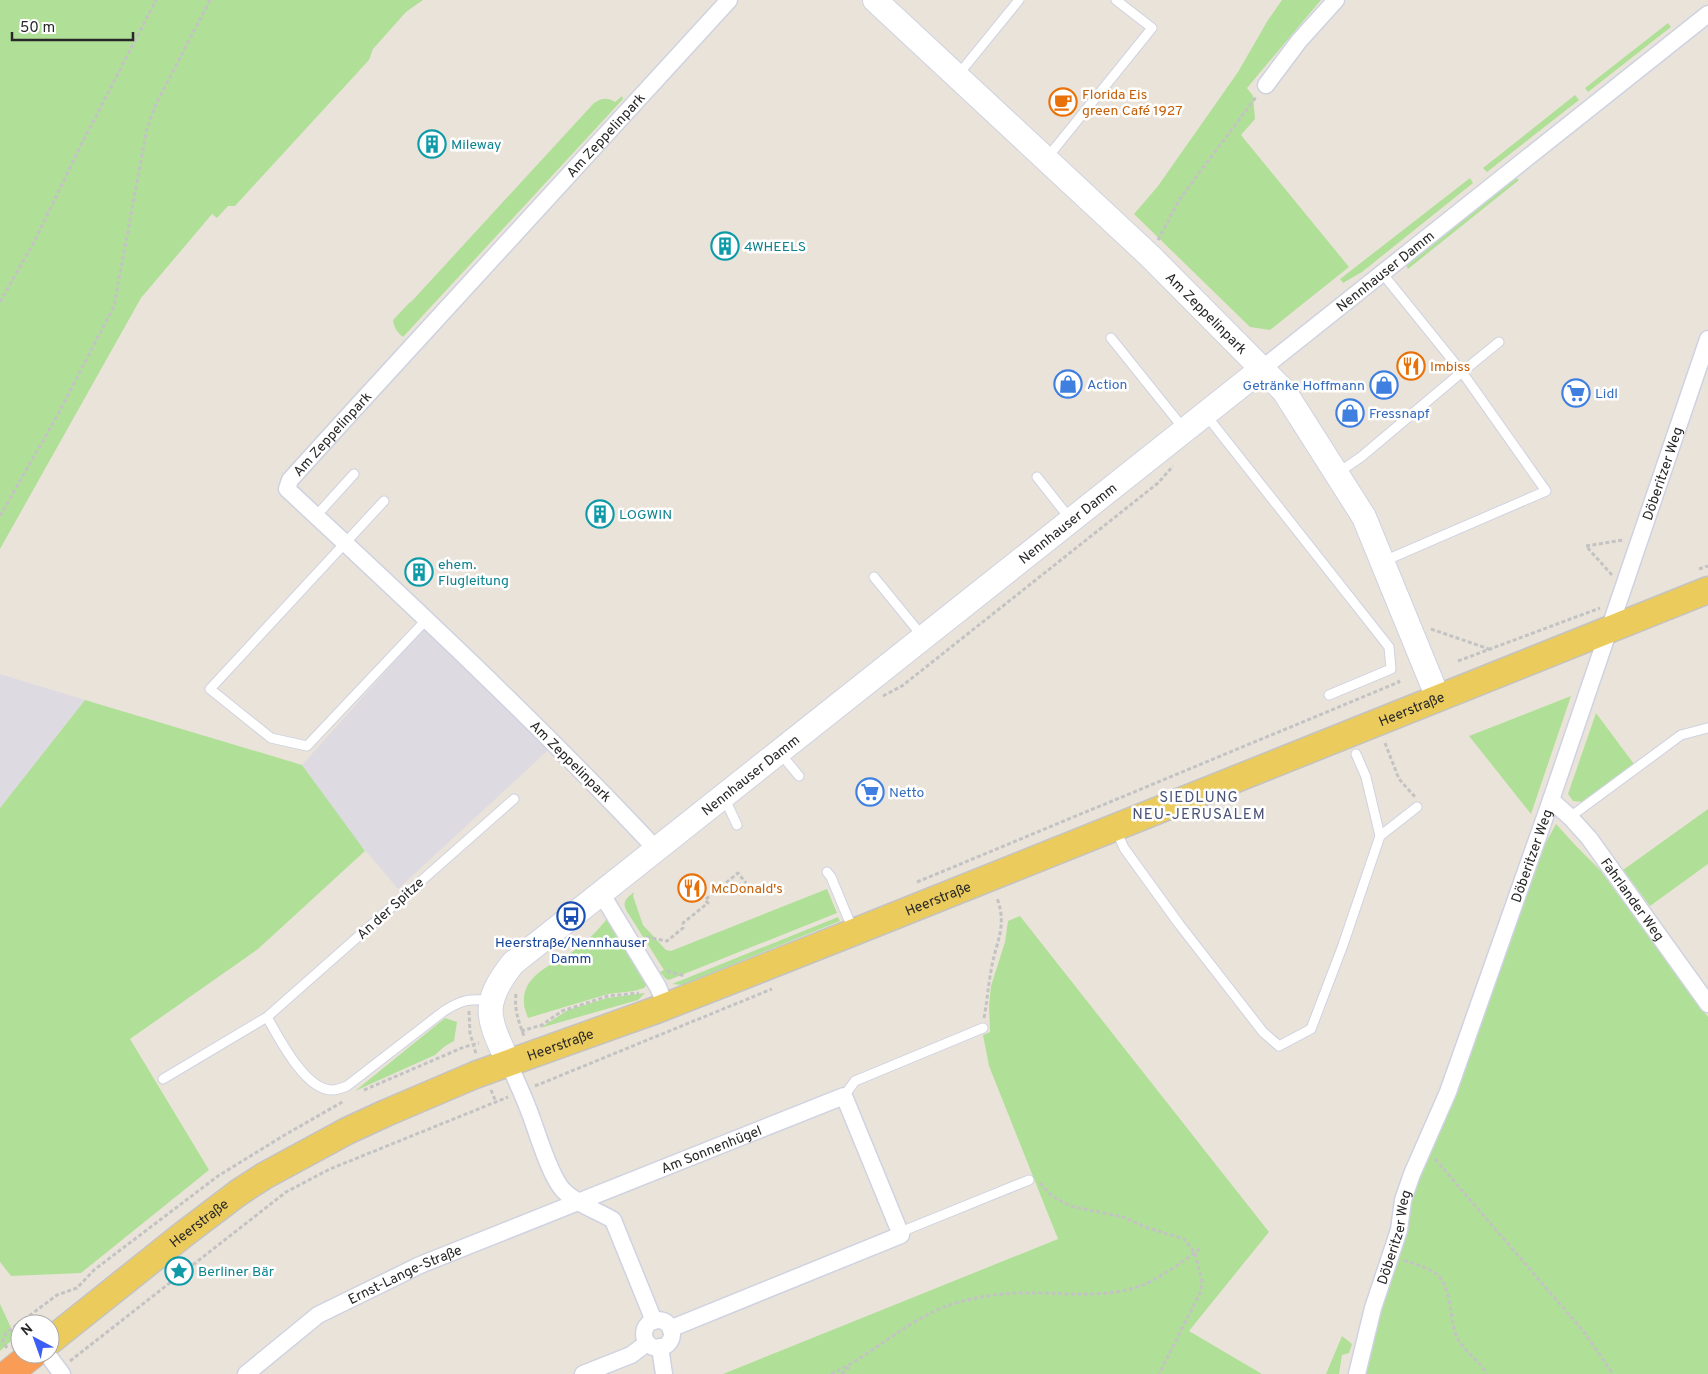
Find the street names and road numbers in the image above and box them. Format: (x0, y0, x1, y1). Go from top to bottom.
street label: Am Zeppelinpark (564, 90, 649, 182)
street label: Nennhauser Damm (1334, 228, 1438, 316)
street label: Am Zeppelinpark (1161, 270, 1250, 359)
street label: Am Zeppelinpark (290, 389, 376, 481)
street label: Döberitzer Weg (1640, 425, 1687, 523)
street label: Nennhauser Damm (1016, 480, 1121, 568)
street label: Heerstraße (1376, 689, 1447, 731)
street label: Am Zeppelinpark (526, 718, 614, 806)
street label: Nennhauser Damm (699, 732, 804, 820)
street label: Döberitzer Weg (1508, 807, 1557, 905)
street label: Fahrlander Weg (1596, 855, 1667, 945)
street label: An der Spitze (354, 875, 428, 944)
street label: Heerstraße (903, 879, 974, 921)
street label: Heerstraße (525, 1026, 596, 1066)
street label: Am Sonnenhügel (659, 1123, 765, 1178)
street label: Döberitzer Weg (1374, 1188, 1416, 1287)
street label: Heerstraße (167, 1196, 233, 1252)
street label: Ernst-Lange-Straße (346, 1242, 465, 1309)

